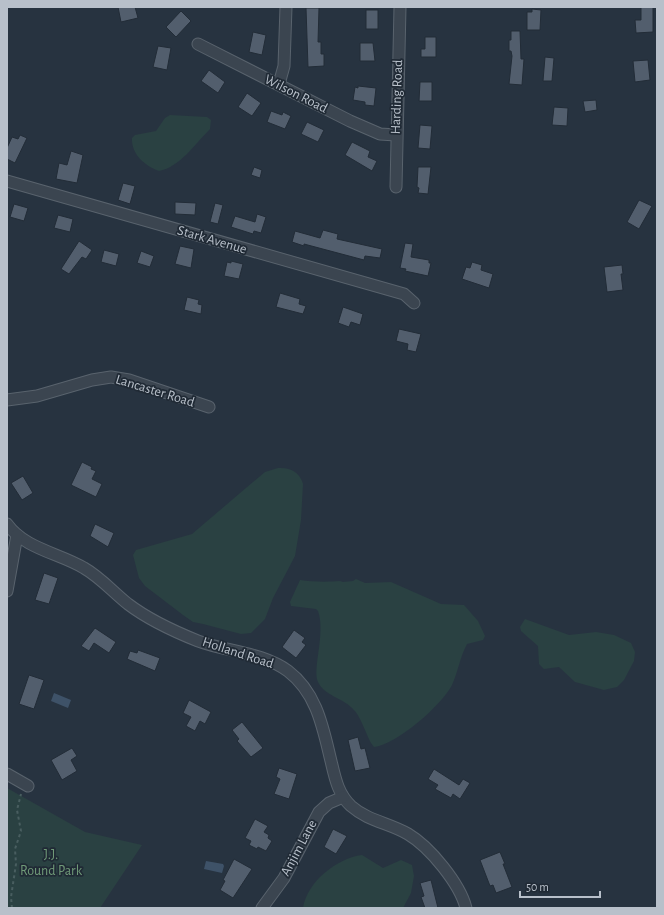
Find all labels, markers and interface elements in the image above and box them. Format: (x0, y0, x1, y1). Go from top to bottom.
street label: Harding Road (389, 59, 405, 135)
street label: Wilson Road (262, 72, 330, 116)
street label: Stark Avenue (176, 223, 248, 257)
street label: Lancaster Road (114, 372, 196, 410)
street label: Holland Road (201, 635, 275, 671)
street label: Anjim Lane (278, 818, 320, 878)
park label: J.J. Round Park (20, 848, 83, 878)
scale bar (520, 873, 600, 899)
text: 50 m (526, 881, 549, 893)

